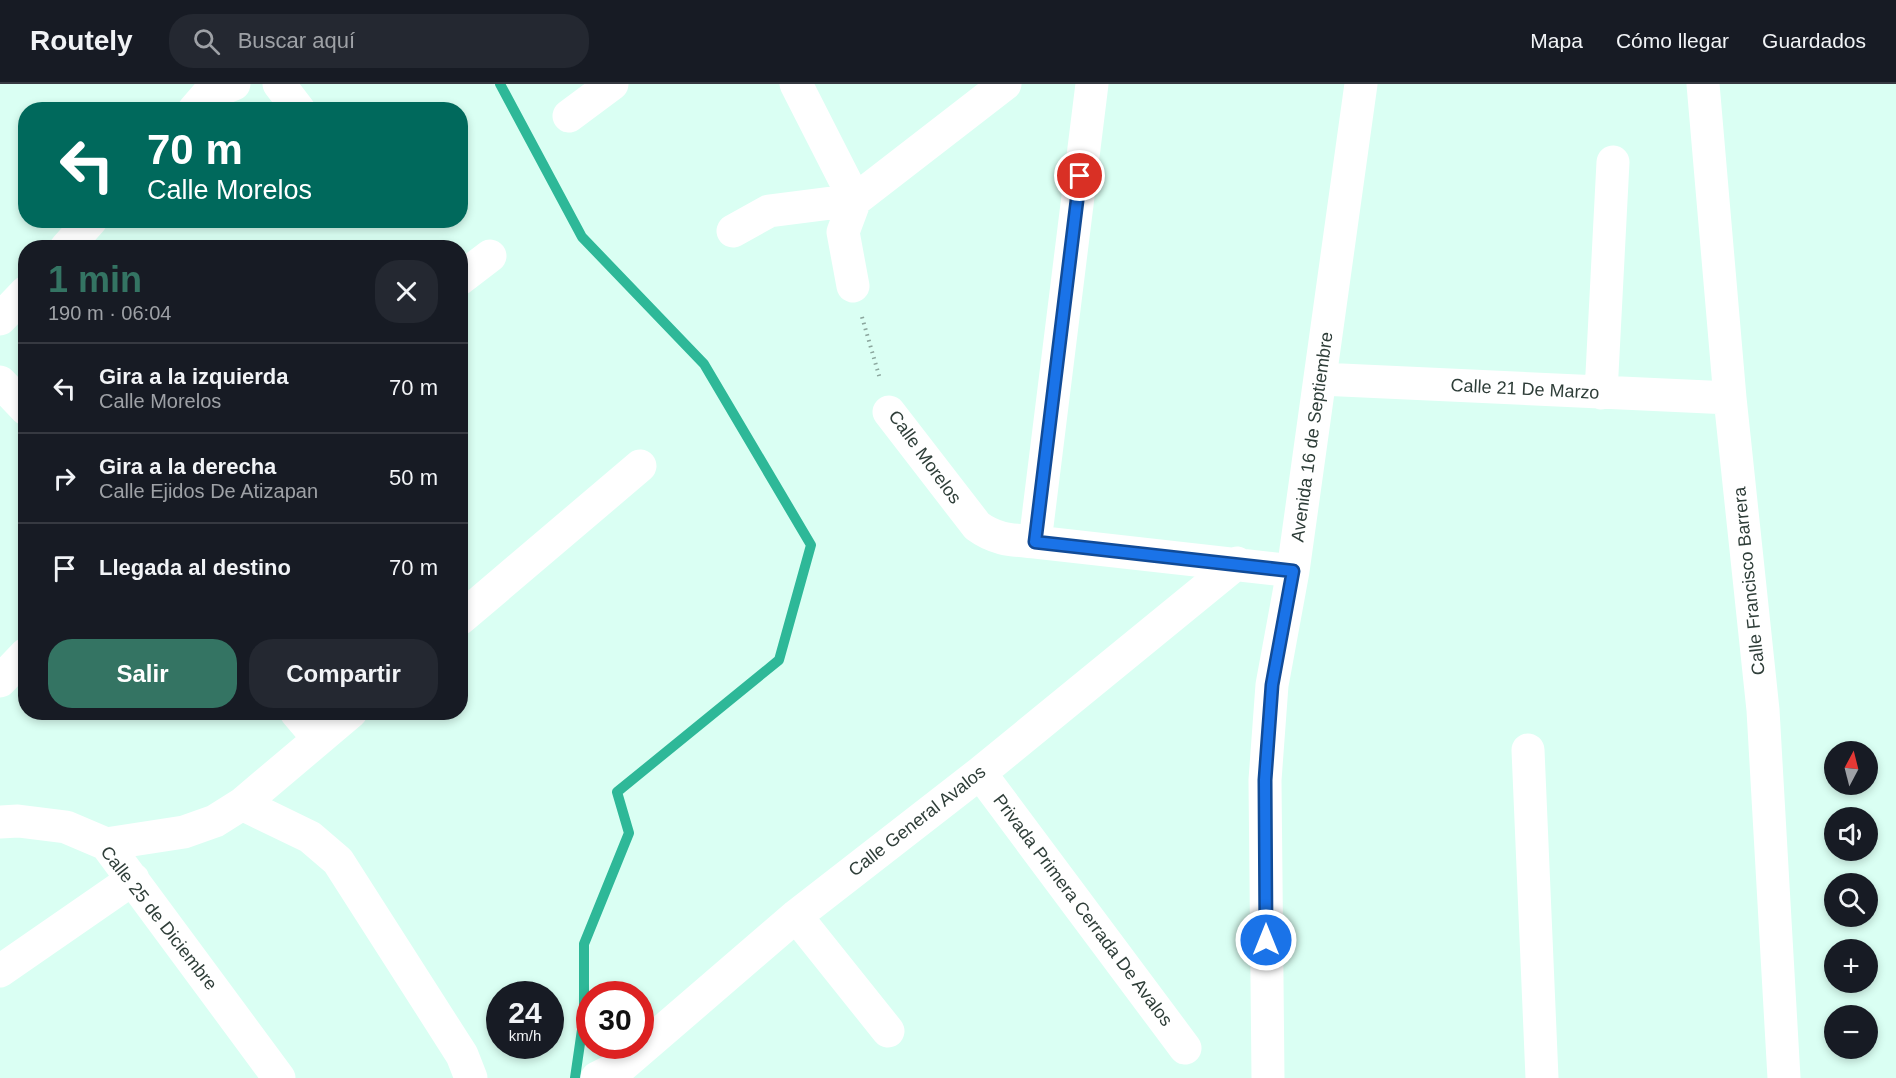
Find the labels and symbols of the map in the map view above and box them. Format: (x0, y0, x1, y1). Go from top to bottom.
pin (1054, 150, 1105, 201)
street label: Avenida 16 de Septiembre (1287, 331, 1337, 543)
street label: Calle 21 De Marzo (1450, 375, 1600, 403)
street label: Calle Morelos (885, 407, 965, 507)
street label: Calle Francisco Barrera (1729, 485, 1769, 676)
north arrow (1824, 741, 1878, 795)
street label: Calle General Avalos (845, 761, 989, 881)
street label: Privada Primera Cerrada De Avalos (989, 790, 1177, 1030)
street label: Calle 25 de Diciembre (97, 842, 221, 994)
position arrow (1234, 908, 1298, 972)
speed limit sign: 30 (576, 981, 654, 1059)

